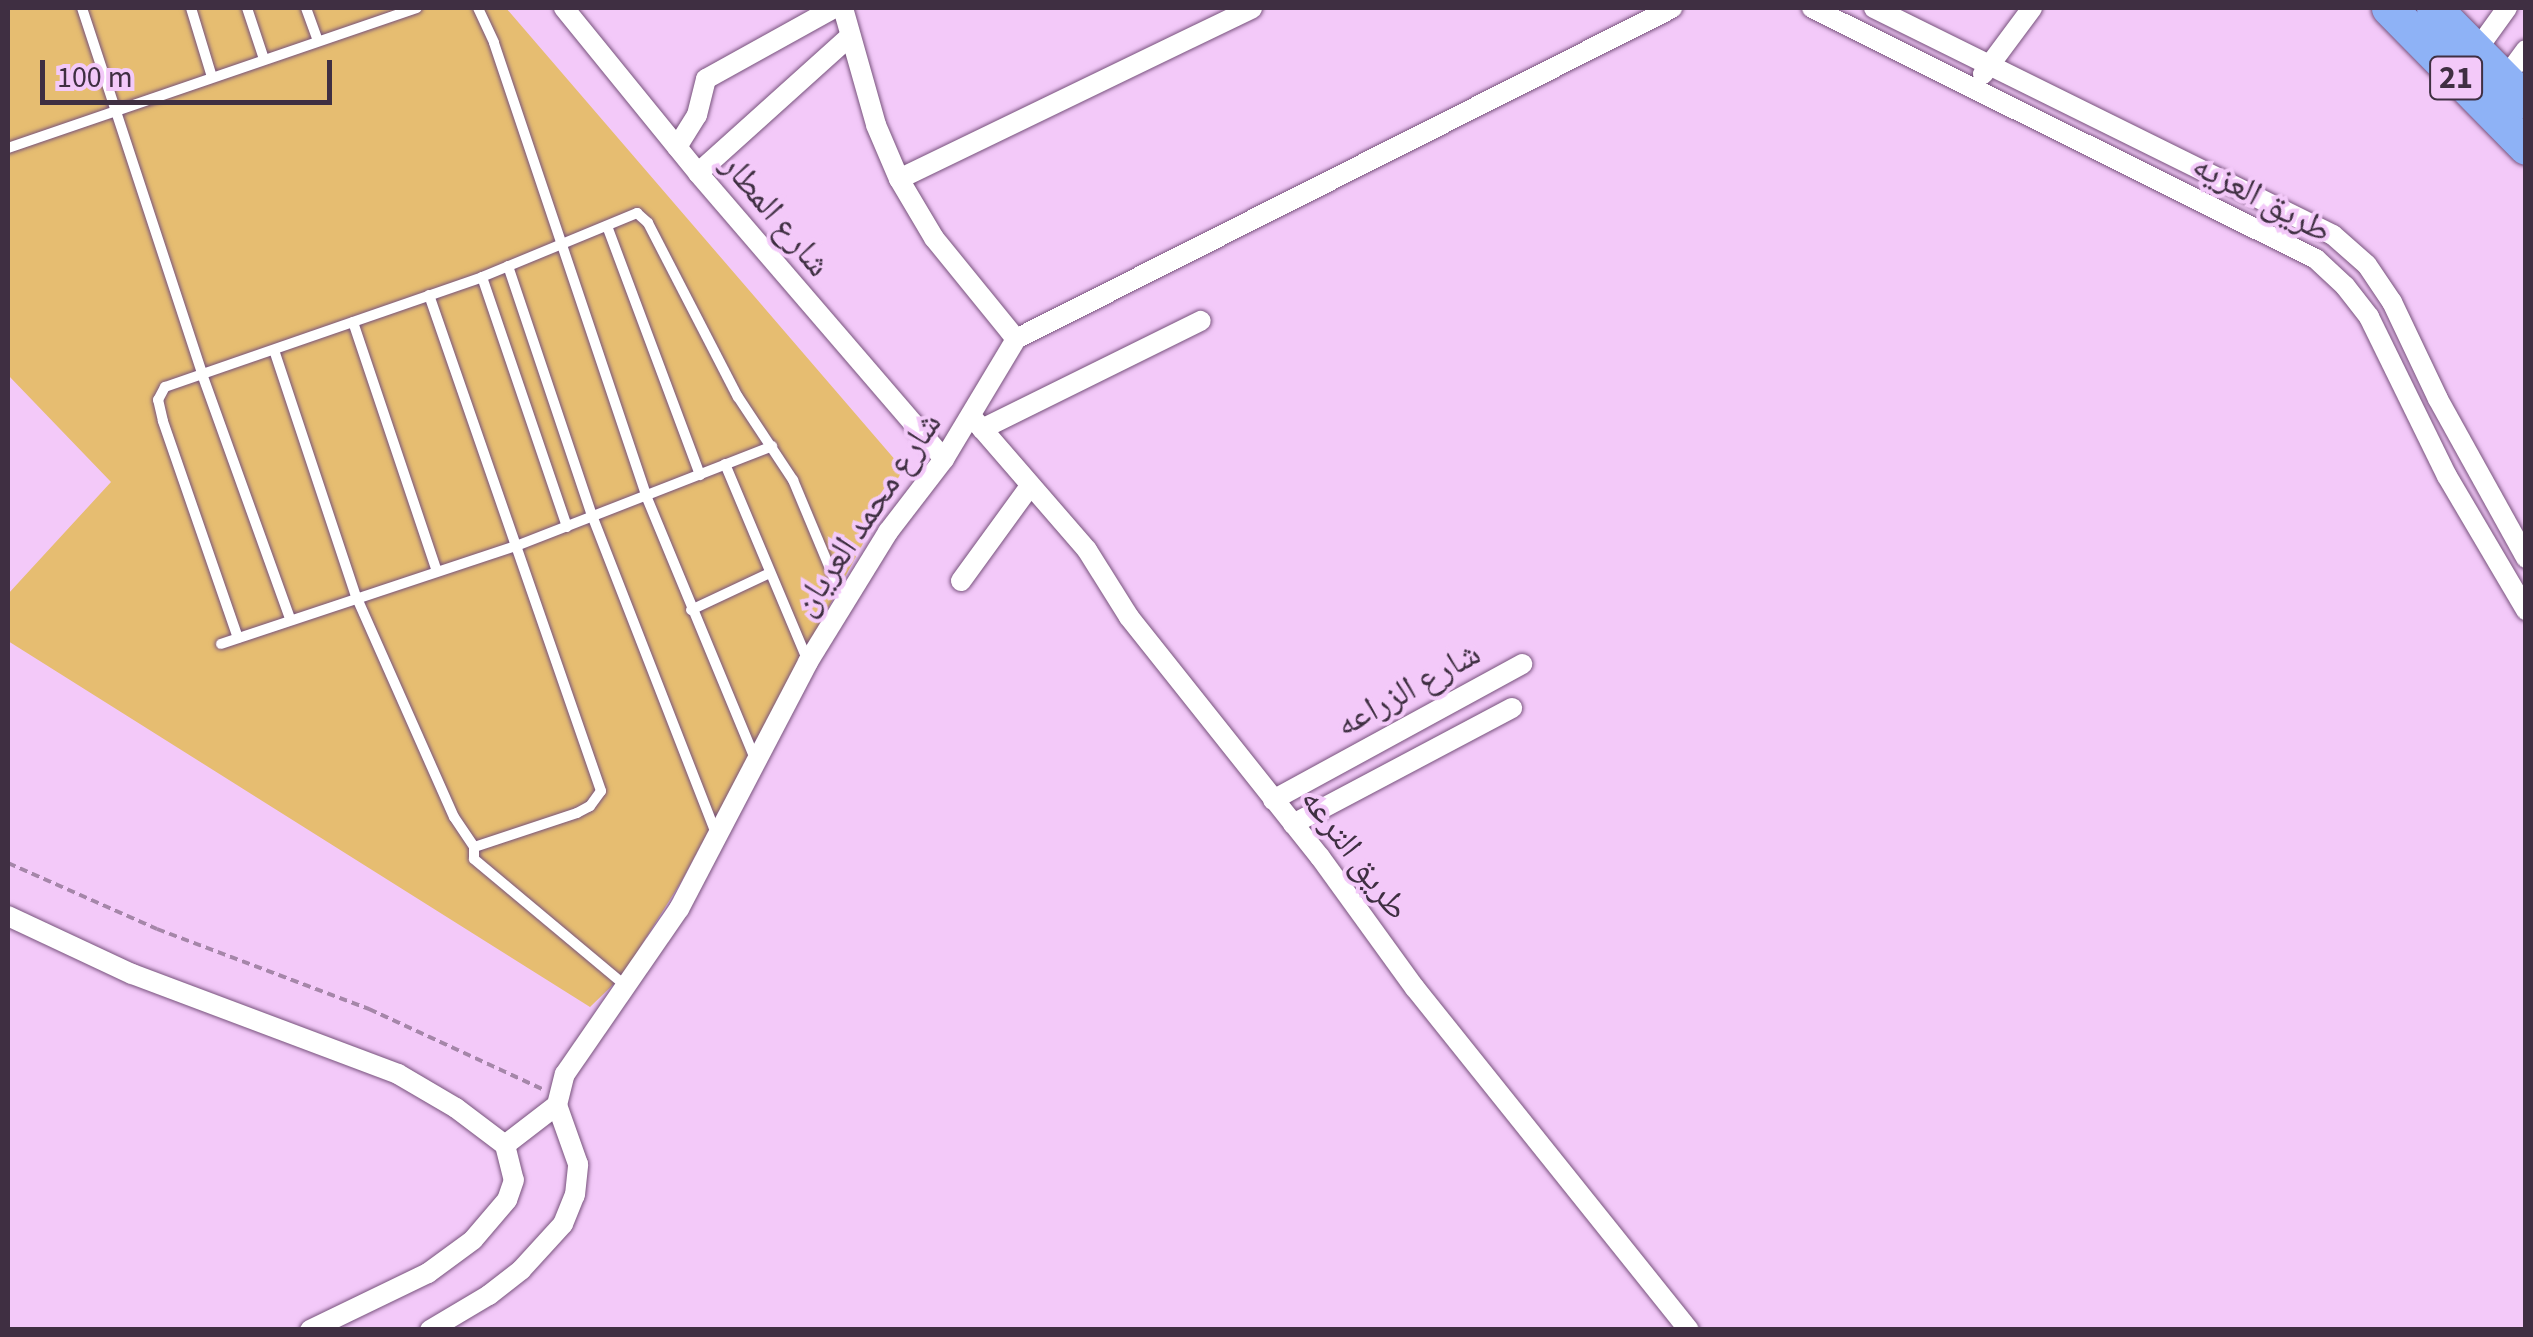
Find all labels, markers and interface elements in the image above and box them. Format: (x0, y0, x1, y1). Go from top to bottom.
scale bar (45, 40, 338, 102)
road number: 21 (2428, 51, 2484, 105)
text: 100 m (57, 56, 133, 99)
street label: طريق العزيه (2186, 144, 2338, 252)
street label: شارع المطار (712, 145, 840, 285)
street label: شارع محمد العريان (783, 404, 951, 624)
street label: شارع الزراعه (1328, 632, 1488, 746)
street label: طريق الترعه (1292, 780, 1418, 928)

